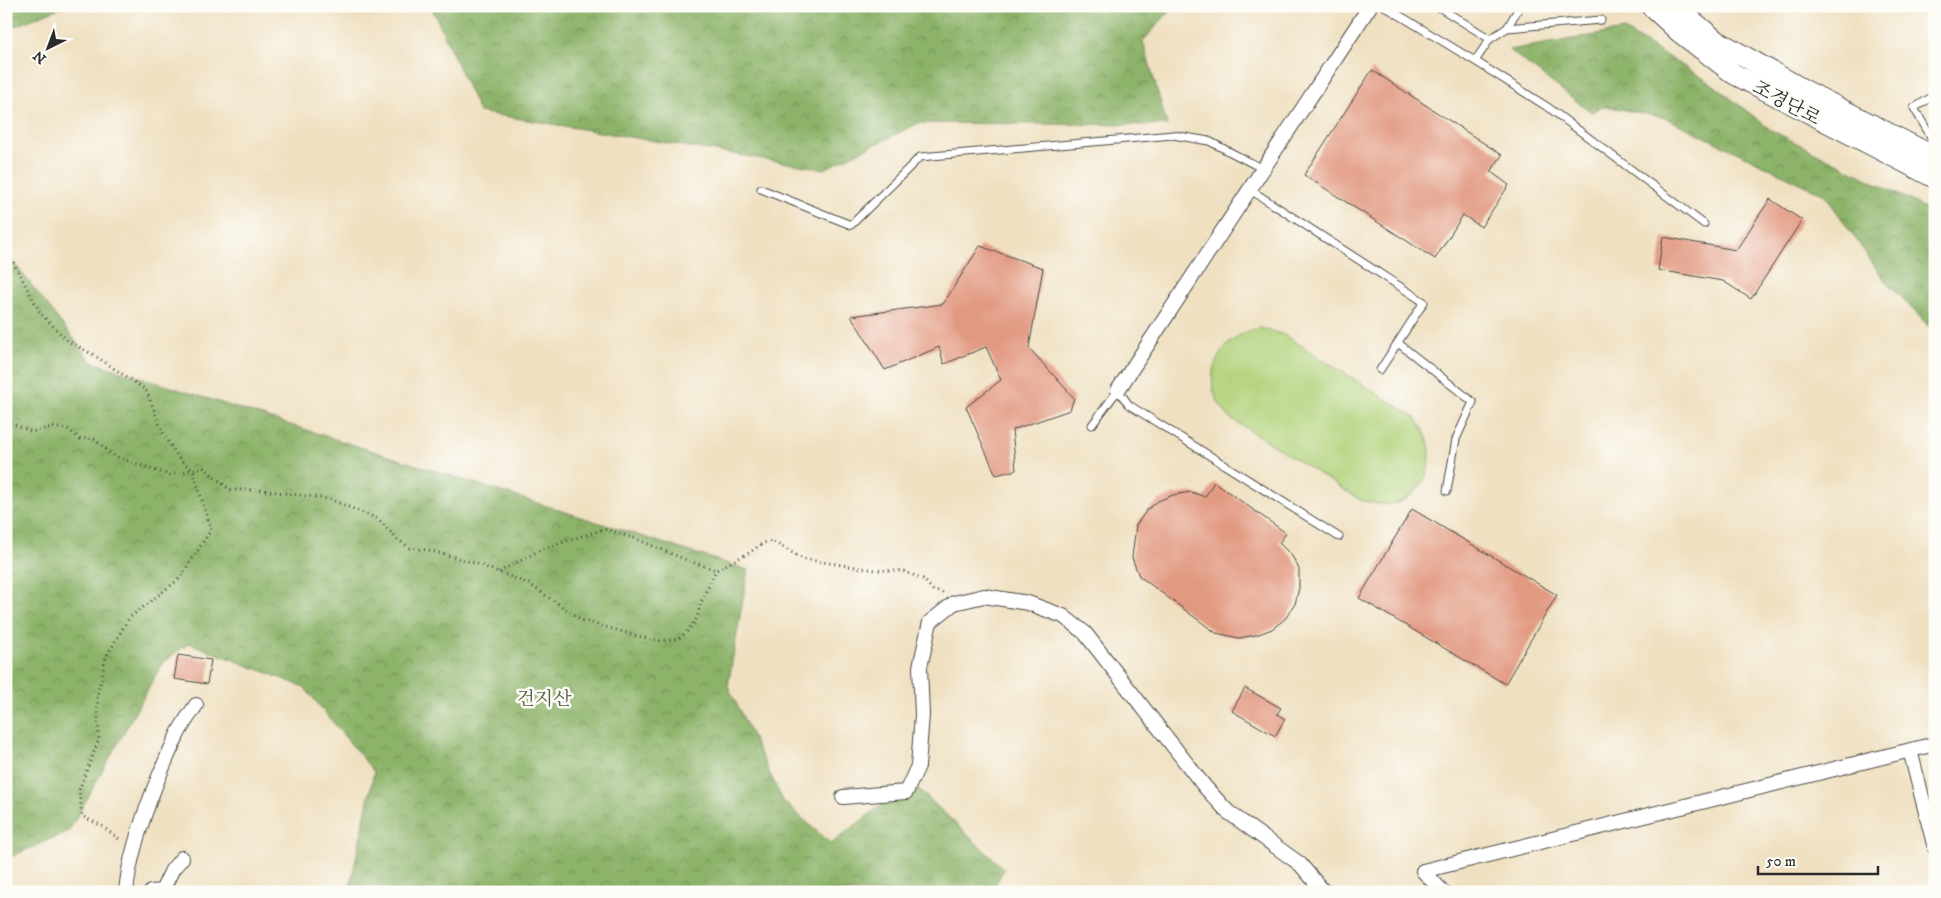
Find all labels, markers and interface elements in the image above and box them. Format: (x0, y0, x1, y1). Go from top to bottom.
north arrow (22, 22, 72, 72)
text: N (29, 46, 50, 67)
street label: 조경단로 (1748, 76, 1824, 131)
park label: 건지산 (516, 688, 572, 711)
scale bar (1758, 843, 1878, 875)
text: 50 m (1766, 852, 1796, 871)

